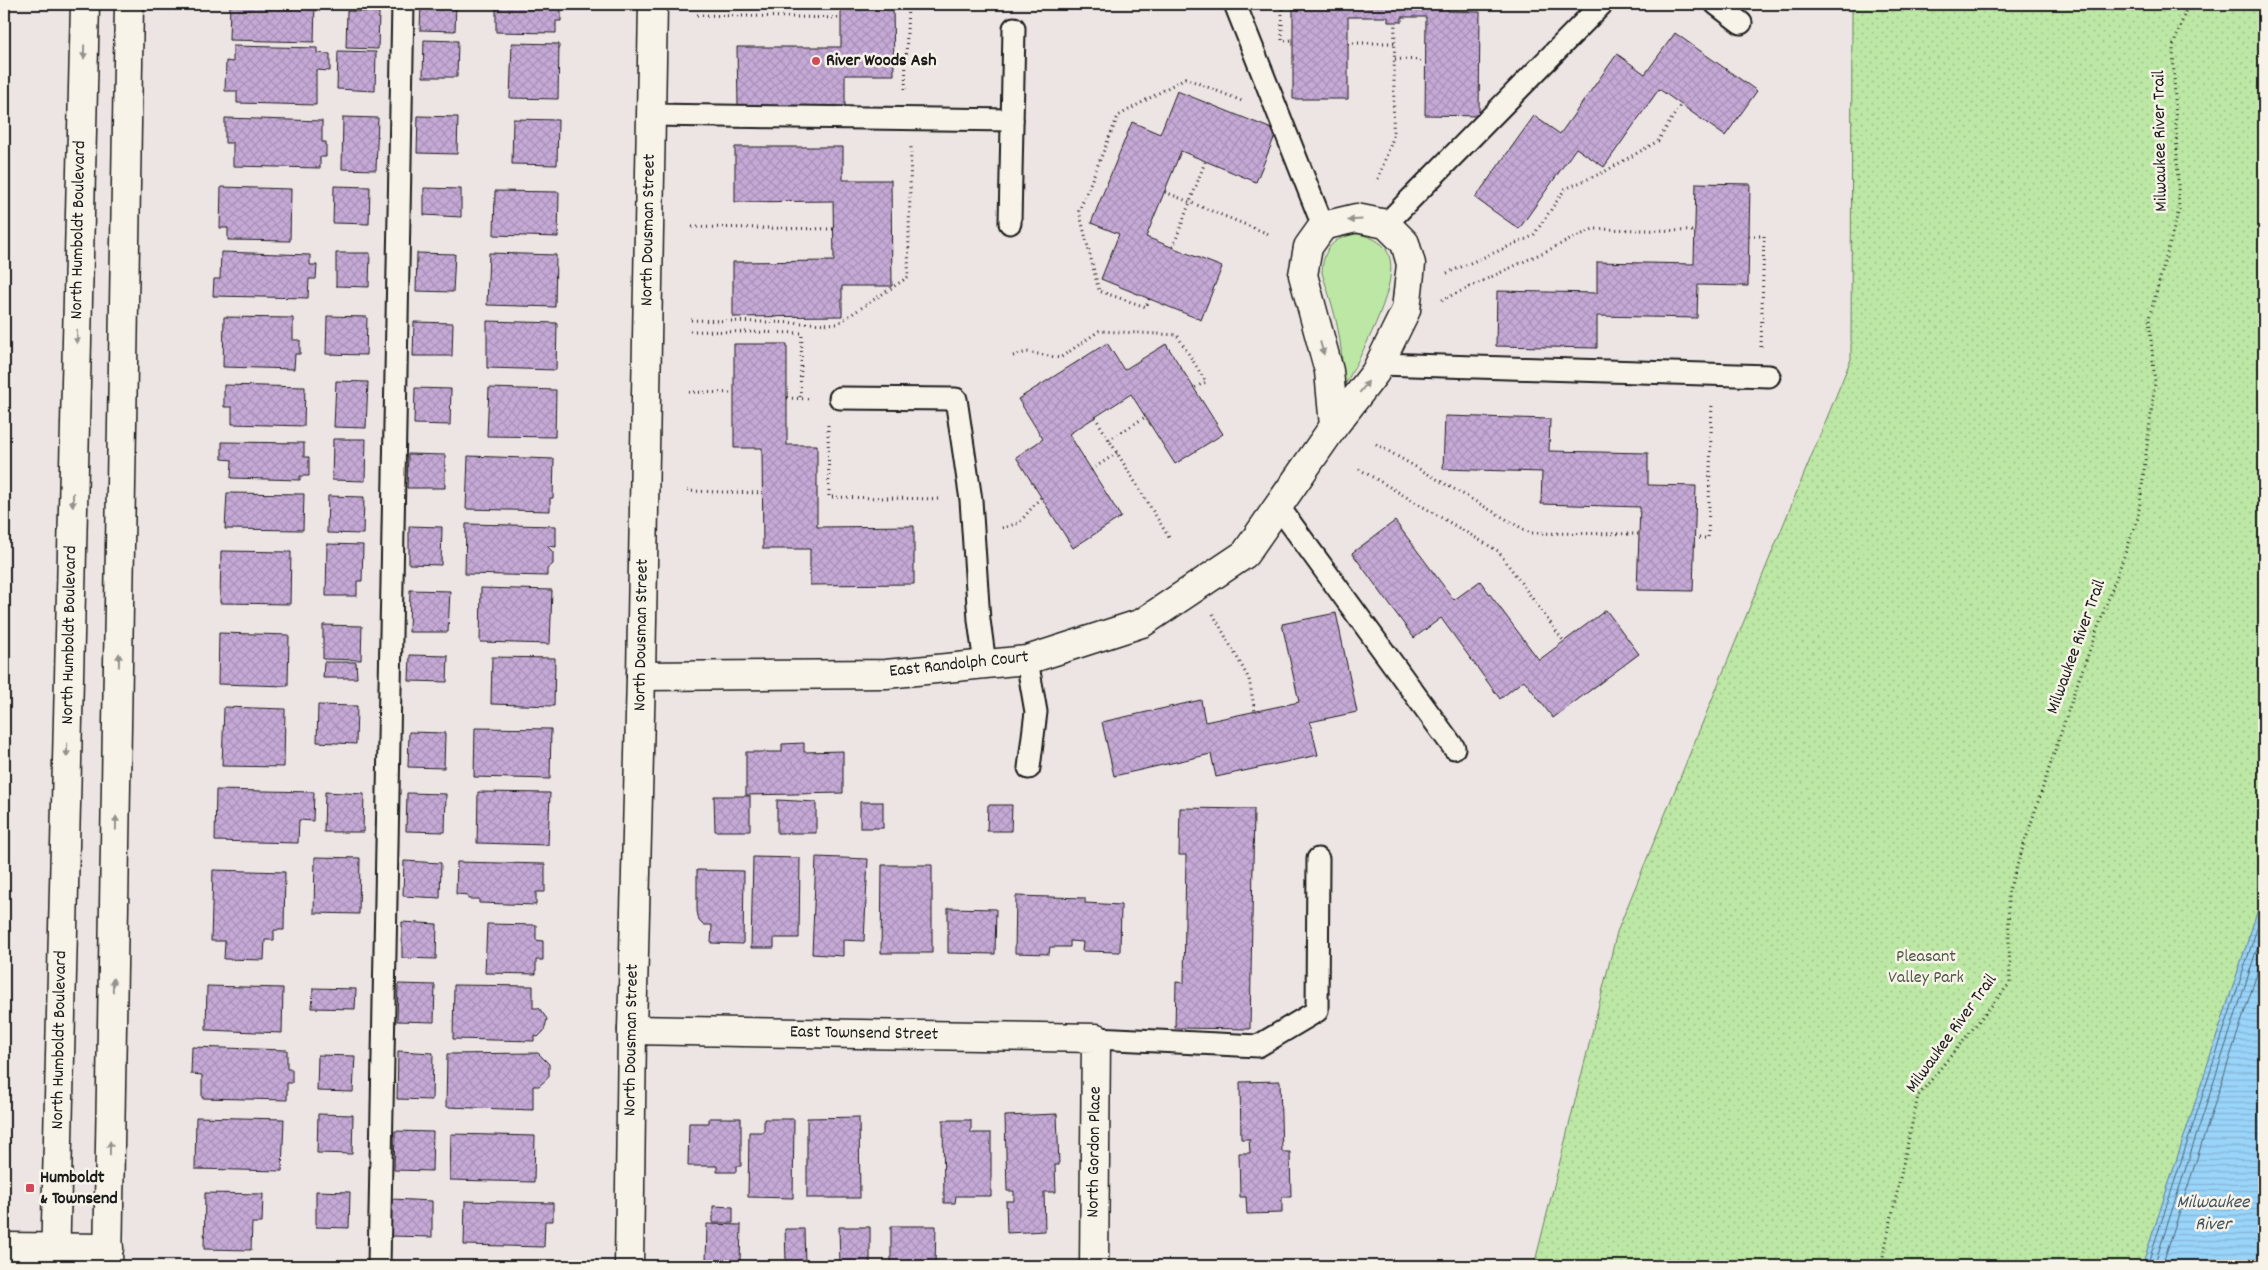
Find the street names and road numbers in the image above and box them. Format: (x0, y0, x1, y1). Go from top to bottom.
street label: Milwaukee River Trail (2147, 69, 2175, 212)
street label: North Humboldt Boulevard (65, 140, 93, 320)
street label: North Dousman Street (635, 153, 663, 306)
street label: North Humboldt Boulevard (56, 545, 84, 725)
street label: North Dousman Street (628, 558, 656, 711)
street label: Milwaukee River Trail (2041, 576, 2113, 718)
street label: East Randolph Court (888, 645, 1030, 685)
street label: North Humboldt Boulevard (46, 950, 74, 1130)
street label: North Dousman Street (618, 963, 646, 1116)
street label: Milwaukee River Trail (1900, 969, 2004, 1099)
street label: East Townsend Street (790, 1020, 939, 1048)
street label: North Gordon Place (1081, 1086, 1109, 1218)

